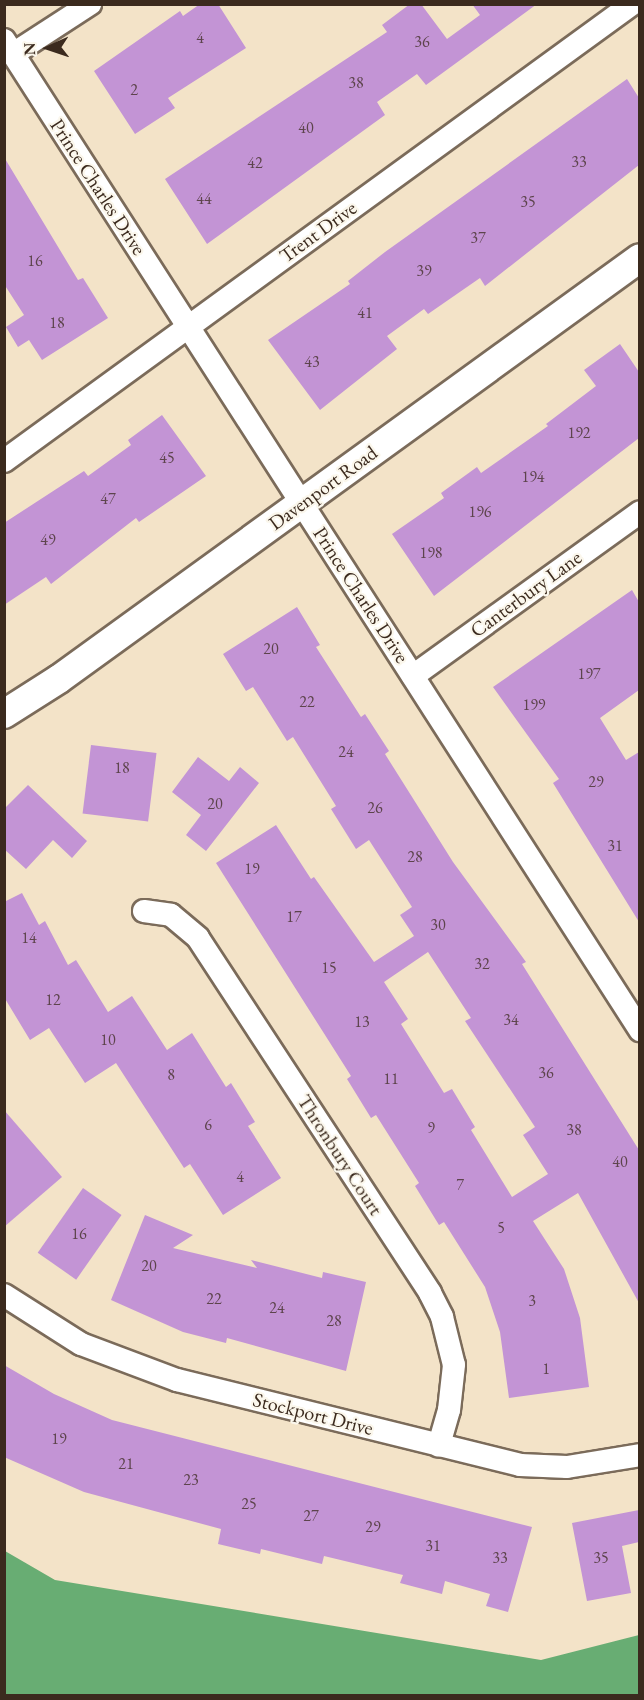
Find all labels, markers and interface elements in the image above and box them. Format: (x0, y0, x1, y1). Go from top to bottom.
north arrow (18, 18, 78, 78)
house number: 4 (196, 28, 204, 48)
house number: 36 (414, 32, 430, 52)
text: N (19, 42, 40, 56)
house number: 38 (348, 73, 364, 93)
house number: 2 (130, 80, 138, 100)
street label: Prince Charles Drive (45, 114, 151, 260)
house number: 40 (298, 118, 314, 138)
house number: 33 (571, 152, 587, 172)
house number: 42 (247, 153, 263, 173)
house number: 44 (196, 189, 212, 209)
house number: 35 (520, 192, 536, 212)
street label: Trent Drive (275, 196, 361, 268)
house number: 37 (470, 228, 486, 248)
house number: 16 (27, 251, 43, 271)
house number: 39 (416, 261, 432, 281)
house number: 41 (357, 303, 373, 323)
house number: 18 (49, 313, 65, 333)
house number: 43 (304, 352, 320, 372)
house number: 192 (567, 423, 591, 443)
street label: Davenport Road (264, 441, 382, 535)
house number: 45 (159, 448, 175, 468)
house number: 194 (521, 467, 545, 487)
house number: 47 (100, 489, 116, 509)
house number: 196 (468, 502, 492, 522)
street label: Prince Charles Drive (308, 522, 414, 668)
house number: 49 (40, 530, 56, 550)
house number: 198 (419, 543, 443, 563)
street label: Canterbury Lane (466, 546, 586, 642)
house number: 20 (263, 639, 279, 659)
house number: 197 (577, 664, 601, 684)
house number: 22 (299, 692, 315, 712)
house number: 199 (522, 695, 546, 715)
house number: 24 (338, 742, 354, 762)
house number: 18 (114, 758, 130, 778)
house number: 29 (588, 772, 604, 792)
house number: 20 (207, 794, 223, 814)
house number: 26 (367, 798, 383, 818)
house number: 31 (607, 836, 623, 856)
house number: 28 (407, 847, 423, 867)
house number: 19 (244, 859, 260, 879)
house number: 17 (286, 907, 302, 927)
house number: 30 (430, 915, 446, 935)
house number: 14 (21, 928, 37, 948)
house number: 32 (474, 954, 490, 974)
house number: 15 (321, 958, 337, 978)
house number: 12 (45, 990, 61, 1010)
house number: 34 (503, 1010, 519, 1030)
house number: 13 (354, 1012, 370, 1032)
house number: 10 (100, 1030, 116, 1050)
house number: 36 (538, 1063, 554, 1083)
house number: 8 (167, 1065, 175, 1085)
house number: 11 (383, 1069, 399, 1089)
street label: Thronbury Court (292, 1090, 388, 1220)
house number: 6 (204, 1115, 212, 1135)
house number: 9 (427, 1118, 435, 1138)
house number: 38 (566, 1120, 582, 1140)
house number: 40 (612, 1152, 628, 1172)
house number: 4 (236, 1167, 244, 1187)
house number: 7 (456, 1175, 464, 1195)
house number: 5 (497, 1218, 505, 1238)
house number: 16 (71, 1224, 87, 1244)
house number: 20 (141, 1256, 157, 1276)
house number: 22 (206, 1289, 222, 1309)
house number: 3 (528, 1291, 536, 1311)
house number: 24 (269, 1298, 285, 1318)
house number: 28 (326, 1311, 342, 1331)
house number: 1 (542, 1359, 550, 1379)
street label: Stockport Drive (250, 1387, 376, 1441)
house number: 19 (51, 1429, 67, 1449)
house number: 21 (118, 1454, 134, 1474)
house number: 23 (183, 1470, 199, 1490)
house number: 25 (241, 1494, 257, 1514)
house number: 27 (303, 1506, 319, 1526)
house number: 29 (365, 1517, 381, 1537)
house number: 31 (425, 1536, 441, 1556)
house number: 33 (492, 1548, 508, 1568)
house number: 35 (593, 1548, 609, 1568)

